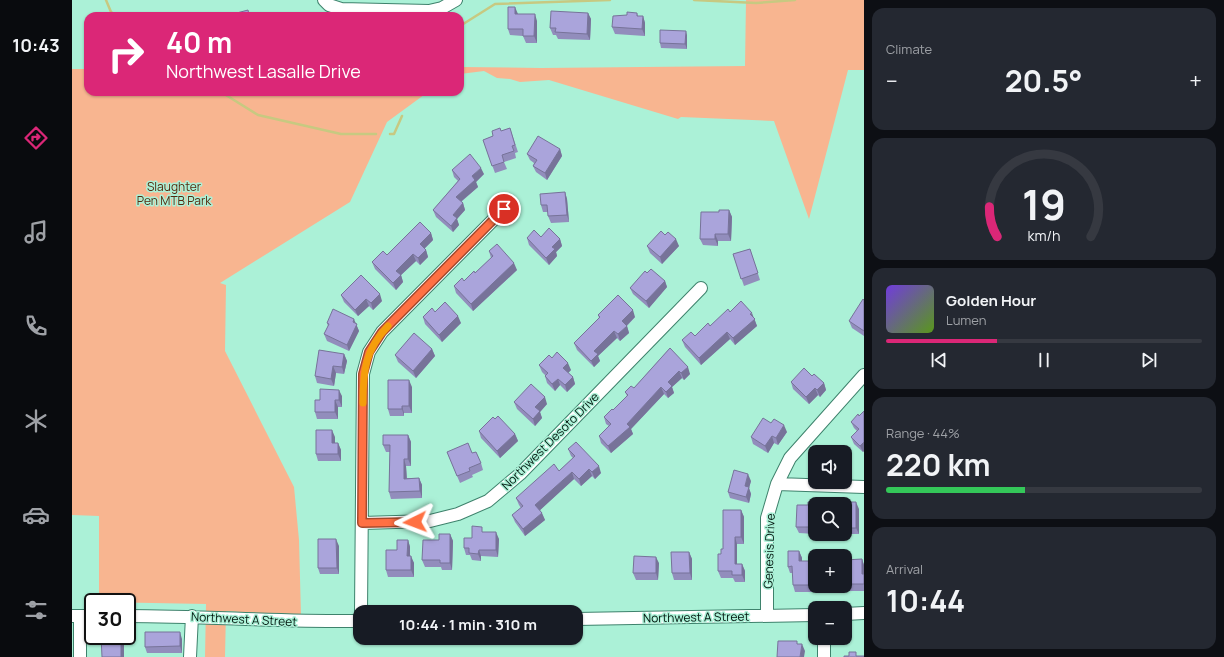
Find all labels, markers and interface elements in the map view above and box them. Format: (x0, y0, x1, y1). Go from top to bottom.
text: 40 m (166, 23, 232, 61)
icon: right (100, 28, 152, 80)
text: 10:43 (12, 33, 60, 57)
text: Climate (886, 40, 932, 58)
text: Northwest Lasalle Drive (166, 59, 361, 83)
text: 20.5° (1005, 60, 1083, 101)
text: − (886, 66, 898, 96)
text: + (1189, 66, 1202, 96)
icon: directions (22, 124, 50, 152)
text: 19 (1022, 175, 1066, 231)
park label: Slaughter Pen MTB Park (137, 178, 212, 209)
pin (487, 192, 521, 226)
icon: arrive (493, 198, 515, 220)
icon: music (22, 218, 50, 246)
text: km/h (1027, 225, 1061, 244)
text: Golden Hour (946, 290, 1036, 311)
text: Lumen (946, 311, 986, 329)
icon: phone (22, 312, 50, 340)
icon: previous (928, 349, 950, 371)
icon: pause (1033, 349, 1055, 371)
icon: next (1138, 349, 1160, 371)
street label: Northwest Desoto Drive (497, 388, 603, 494)
icon: climate (22, 407, 50, 435)
text: Range · 44% (886, 424, 960, 442)
text: 220 km (886, 444, 991, 485)
map controls (808, 445, 852, 645)
button: sound (808, 445, 852, 489)
button: search (808, 497, 852, 541)
icon: car (22, 501, 50, 529)
position arrow (394, 501, 436, 543)
street label: Genesis Drive (759, 513, 779, 589)
button: + (808, 549, 852, 593)
text: Arrival (886, 560, 923, 578)
text: 10:44 (886, 580, 965, 621)
speed limit sign: 30 (84, 593, 136, 645)
icon: filters (22, 596, 50, 624)
button: − (808, 601, 852, 645)
street label: Northwest A Street (190, 608, 298, 630)
street label: Northwest A Street (643, 608, 749, 626)
text: 10:44 · 1 min · 310 m (399, 614, 537, 635)

